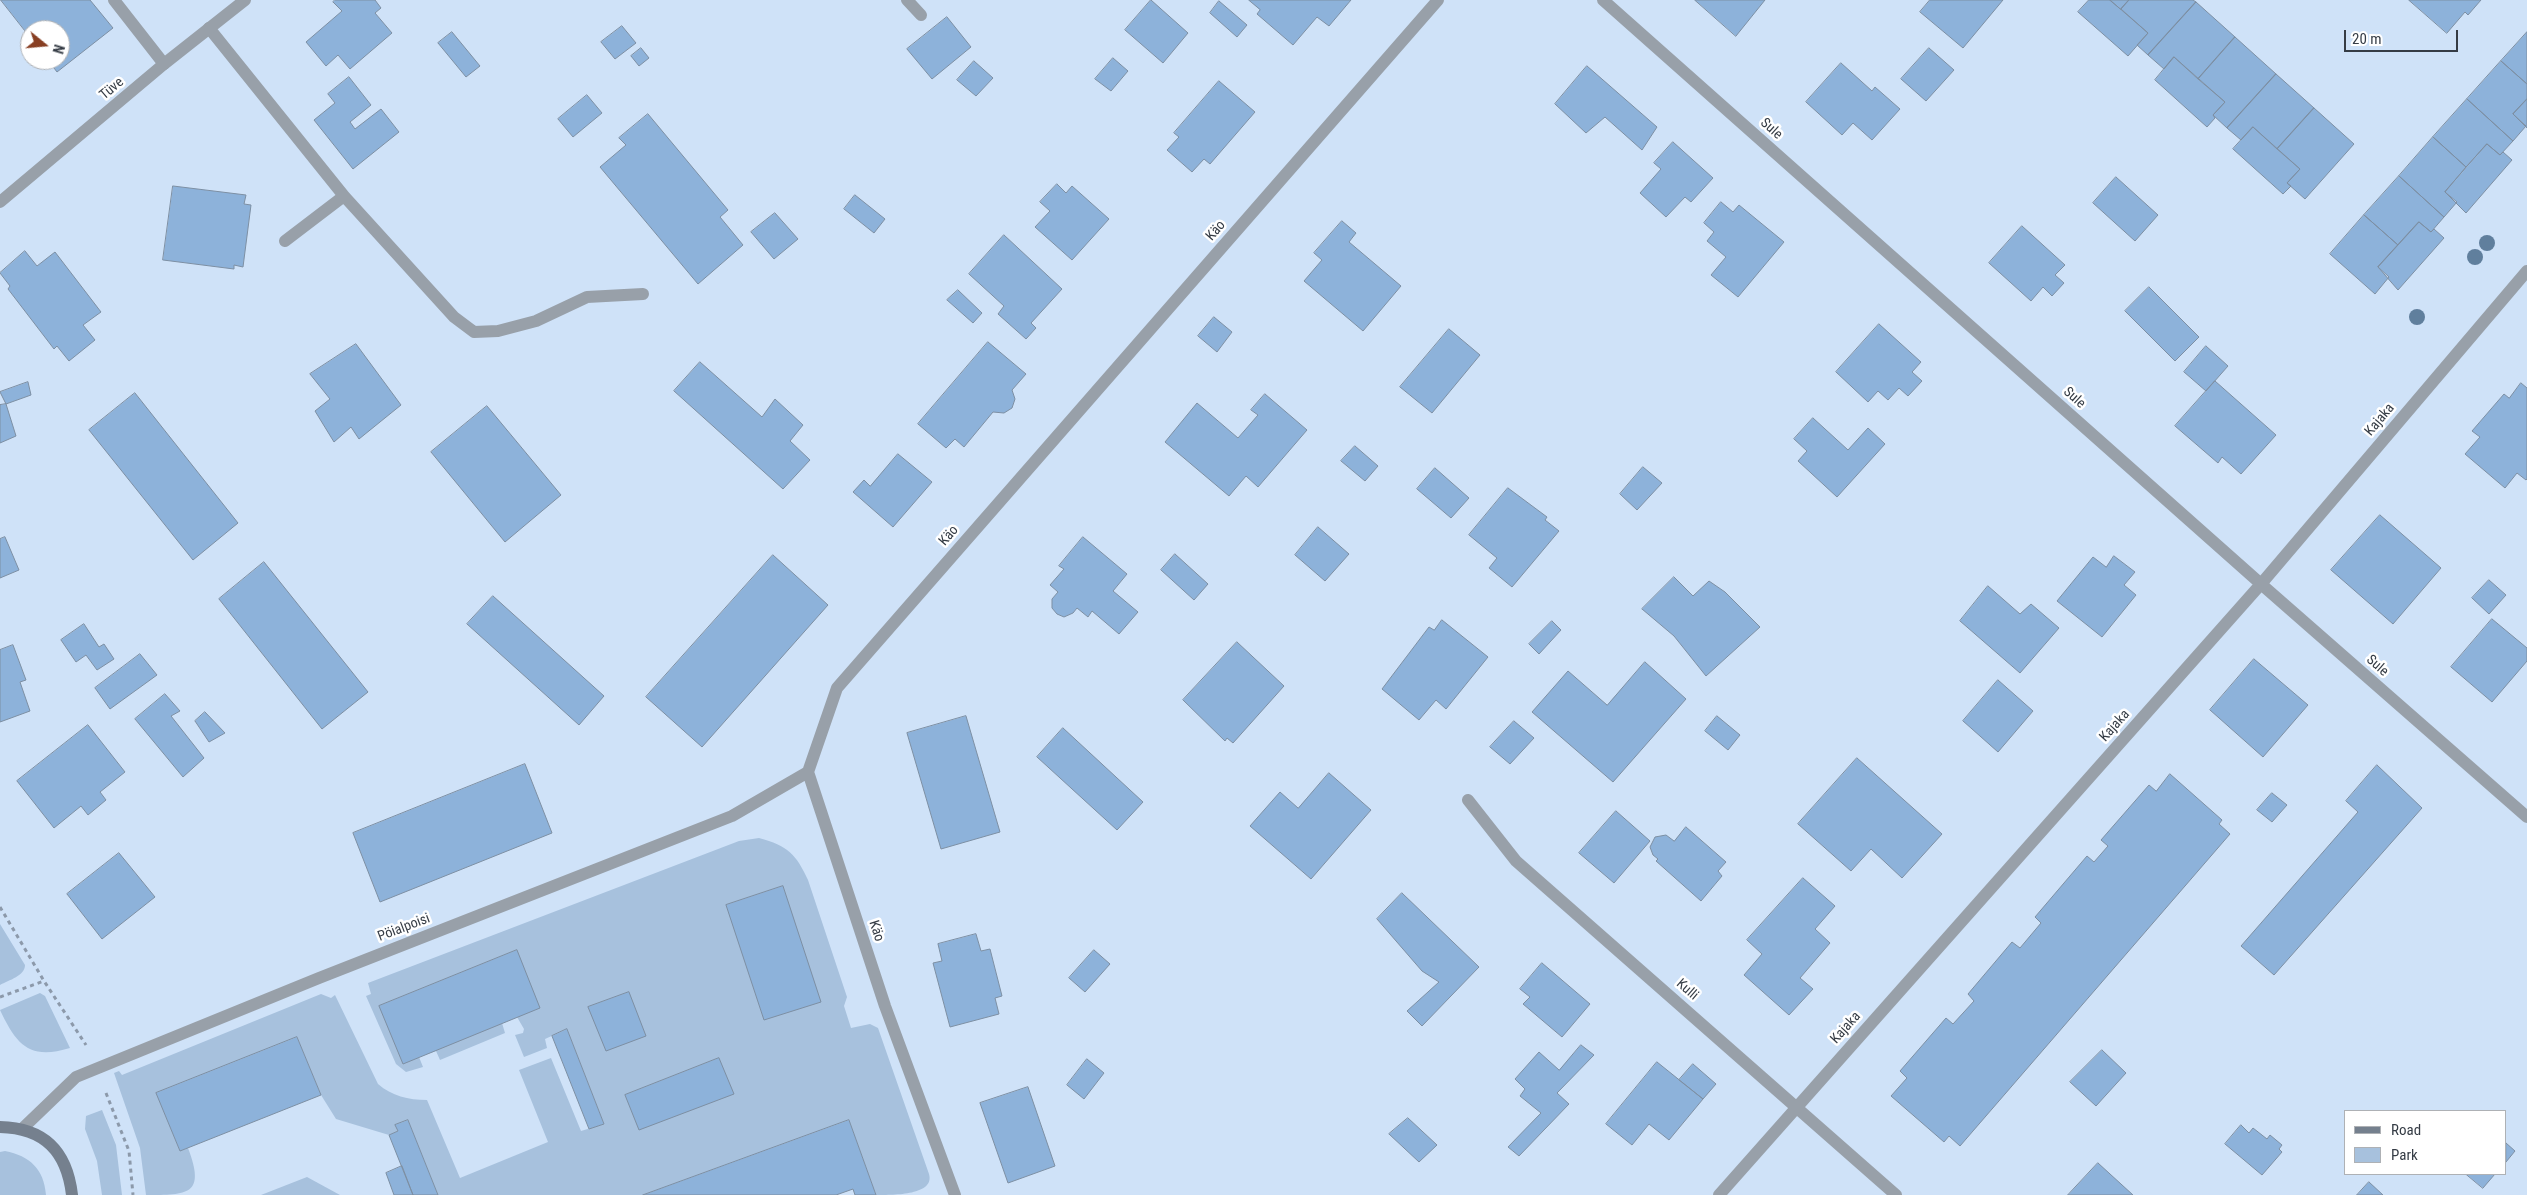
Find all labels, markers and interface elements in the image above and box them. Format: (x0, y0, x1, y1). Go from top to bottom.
north arrow (20, 20, 70, 70)
scale bar (2347, 20, 2461, 52)
text: 20 m (2352, 30, 2382, 48)
text: N (49, 43, 67, 56)
street label: Tüve (97, 74, 127, 104)
street label: Sule (1757, 115, 1785, 143)
street label: Käo (1203, 217, 1229, 245)
street label: Sule (2060, 384, 2088, 412)
street label: Kajaka (2362, 400, 2398, 440)
street label: Käo (936, 522, 962, 550)
street label: Sule (2363, 652, 2391, 680)
street label: Kajaka (2096, 707, 2134, 745)
street label: Pöialpoisi (376, 910, 432, 946)
street label: Käo (865, 918, 887, 944)
street label: Kulli (1672, 976, 1702, 1004)
street label: Kajaka (1827, 1009, 1865, 1047)
legend (2344, 1110, 2507, 1175)
text: Road (2391, 1121, 2421, 1139)
text: Park (2391, 1146, 2418, 1164)

